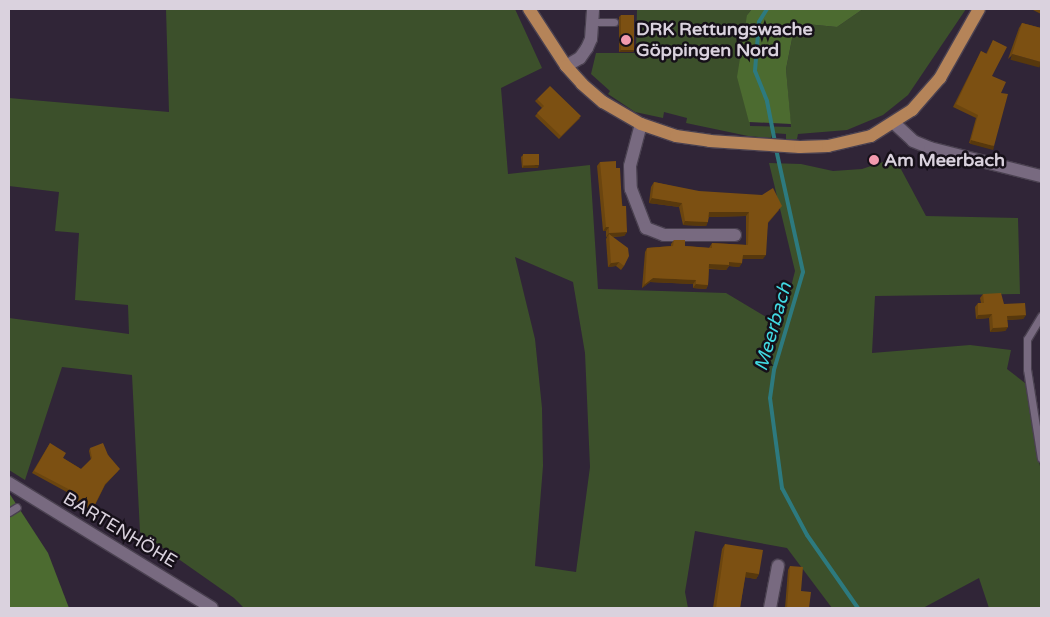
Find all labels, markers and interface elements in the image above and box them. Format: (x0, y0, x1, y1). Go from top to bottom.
place label: DRK Rettungswache Göppingen Nord (636, 19, 813, 62)
marker: DRK Rettungswache Göppingen Nord (620, 34, 632, 46)
place label: Am Meerbach (884, 149, 1005, 171)
marker: Am Meerbach (868, 154, 880, 166)
water label: Meerbach (750, 280, 798, 374)
street label: BARTENHÖHE (59, 488, 181, 572)

